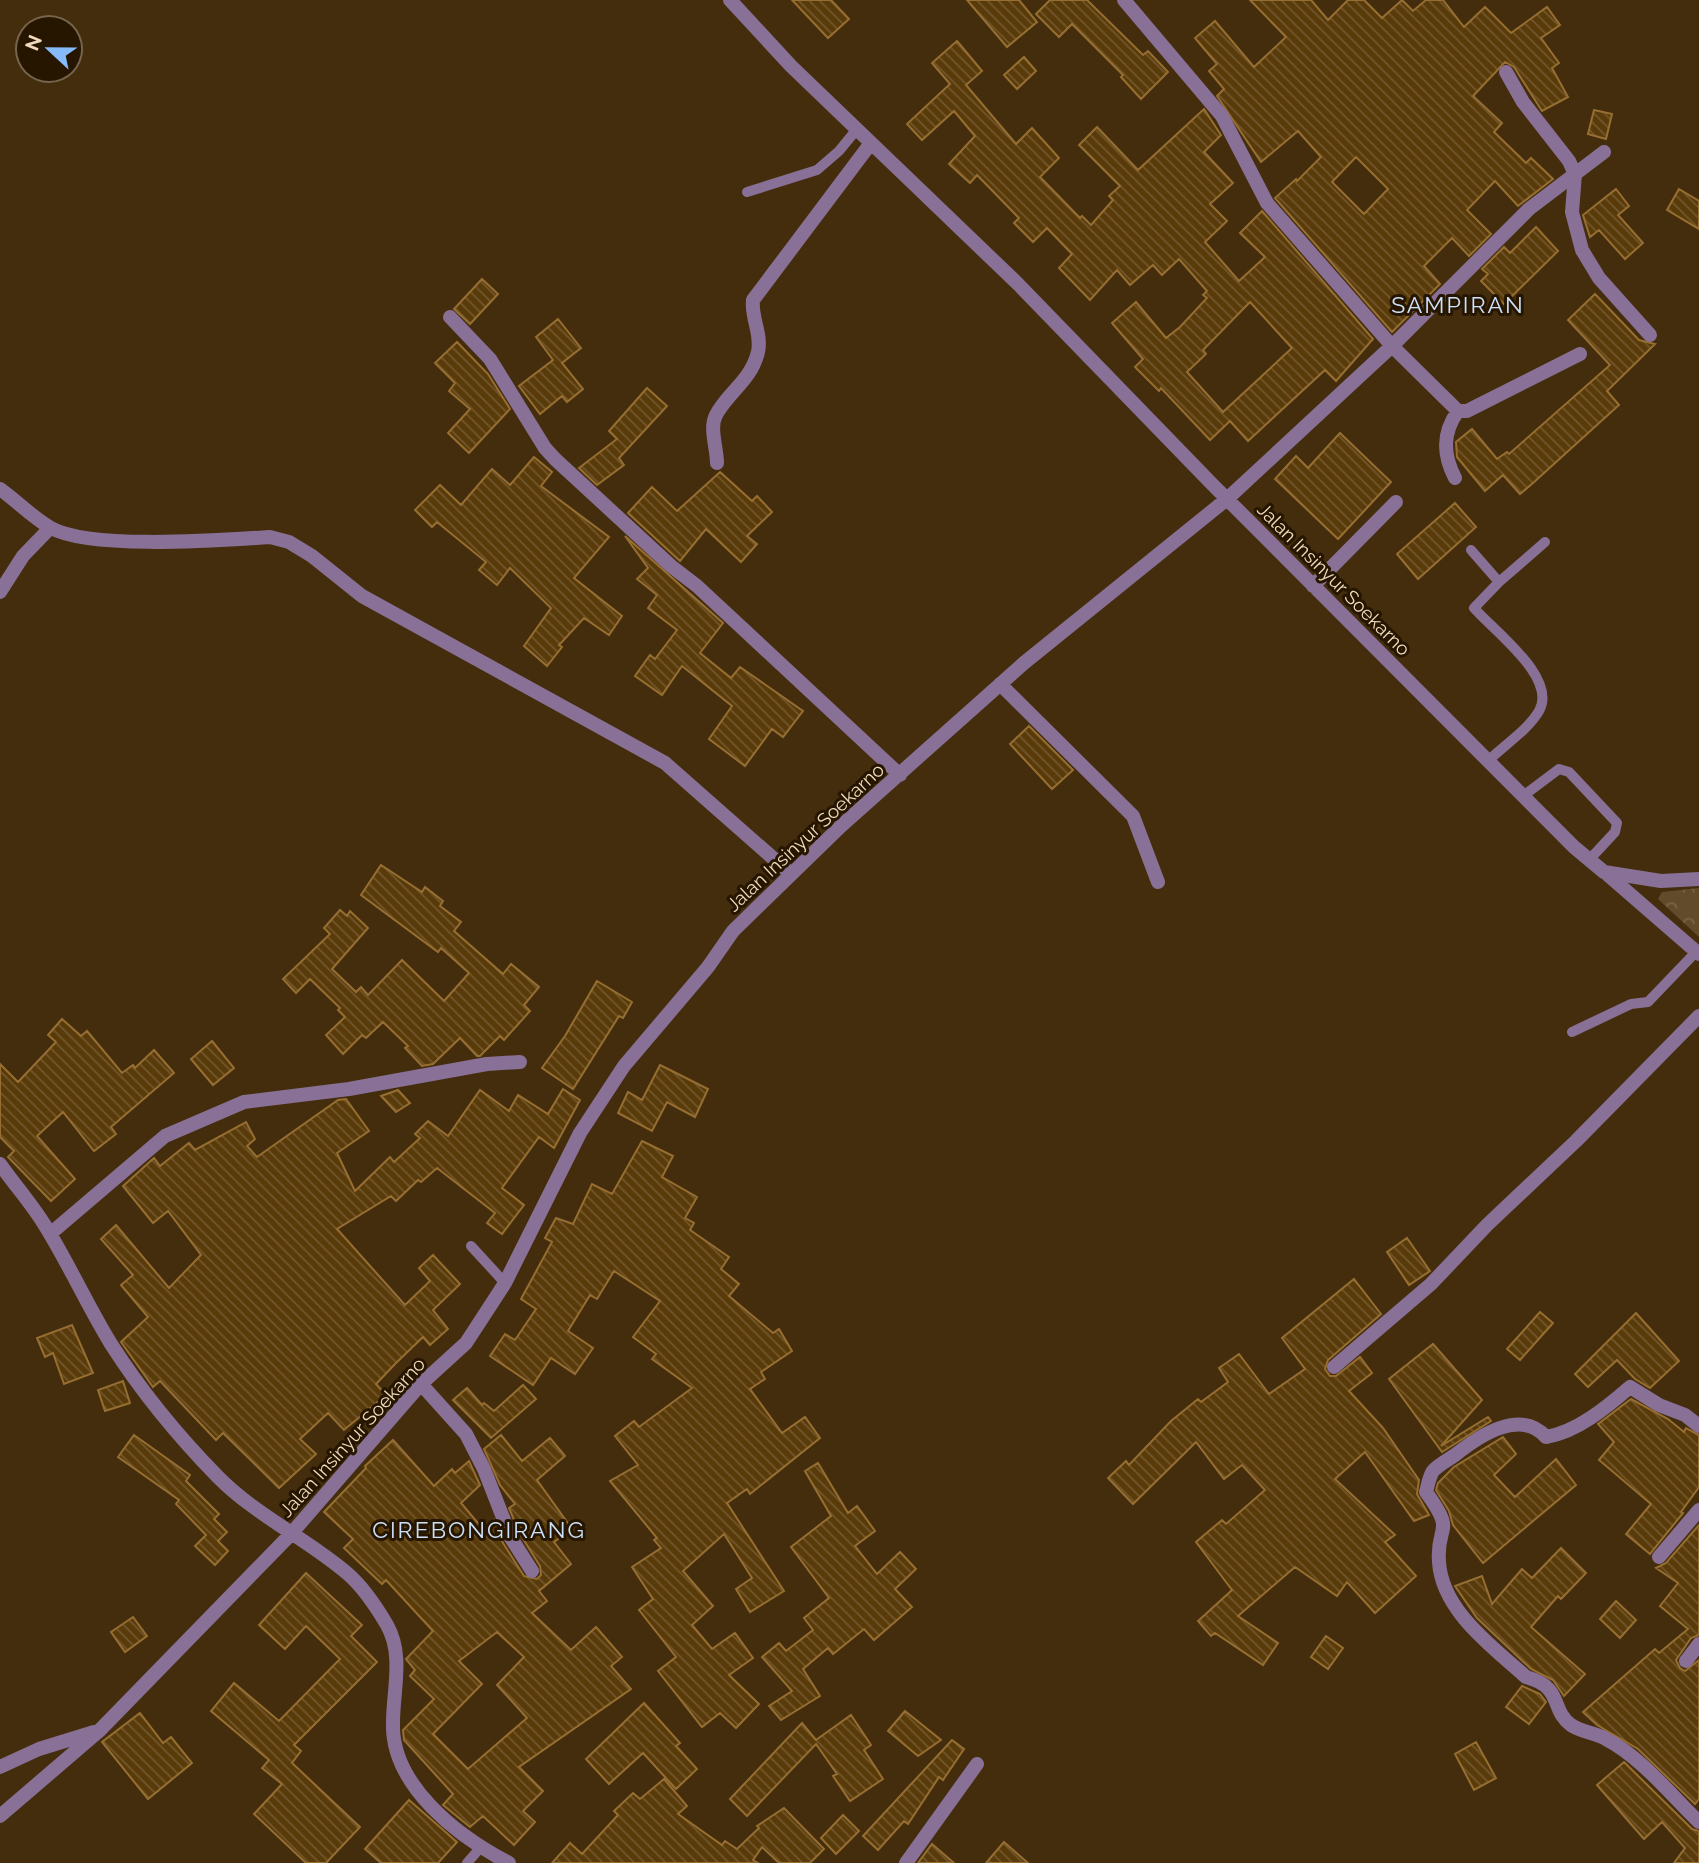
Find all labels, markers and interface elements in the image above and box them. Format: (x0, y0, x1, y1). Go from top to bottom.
north arrow (14, 14, 84, 84)
text: N (20, 32, 46, 53)
district label: SAMPIRAN (1391, 291, 1525, 318)
street label: Jalan Insinyur Soekarno (1253, 498, 1415, 660)
street label: Jalan Insinyur Soekarno (722, 758, 888, 916)
street label: Jalan Insinyur Soekarno (275, 1353, 429, 1521)
district label: CIREBONGIRANG (372, 1516, 586, 1543)

